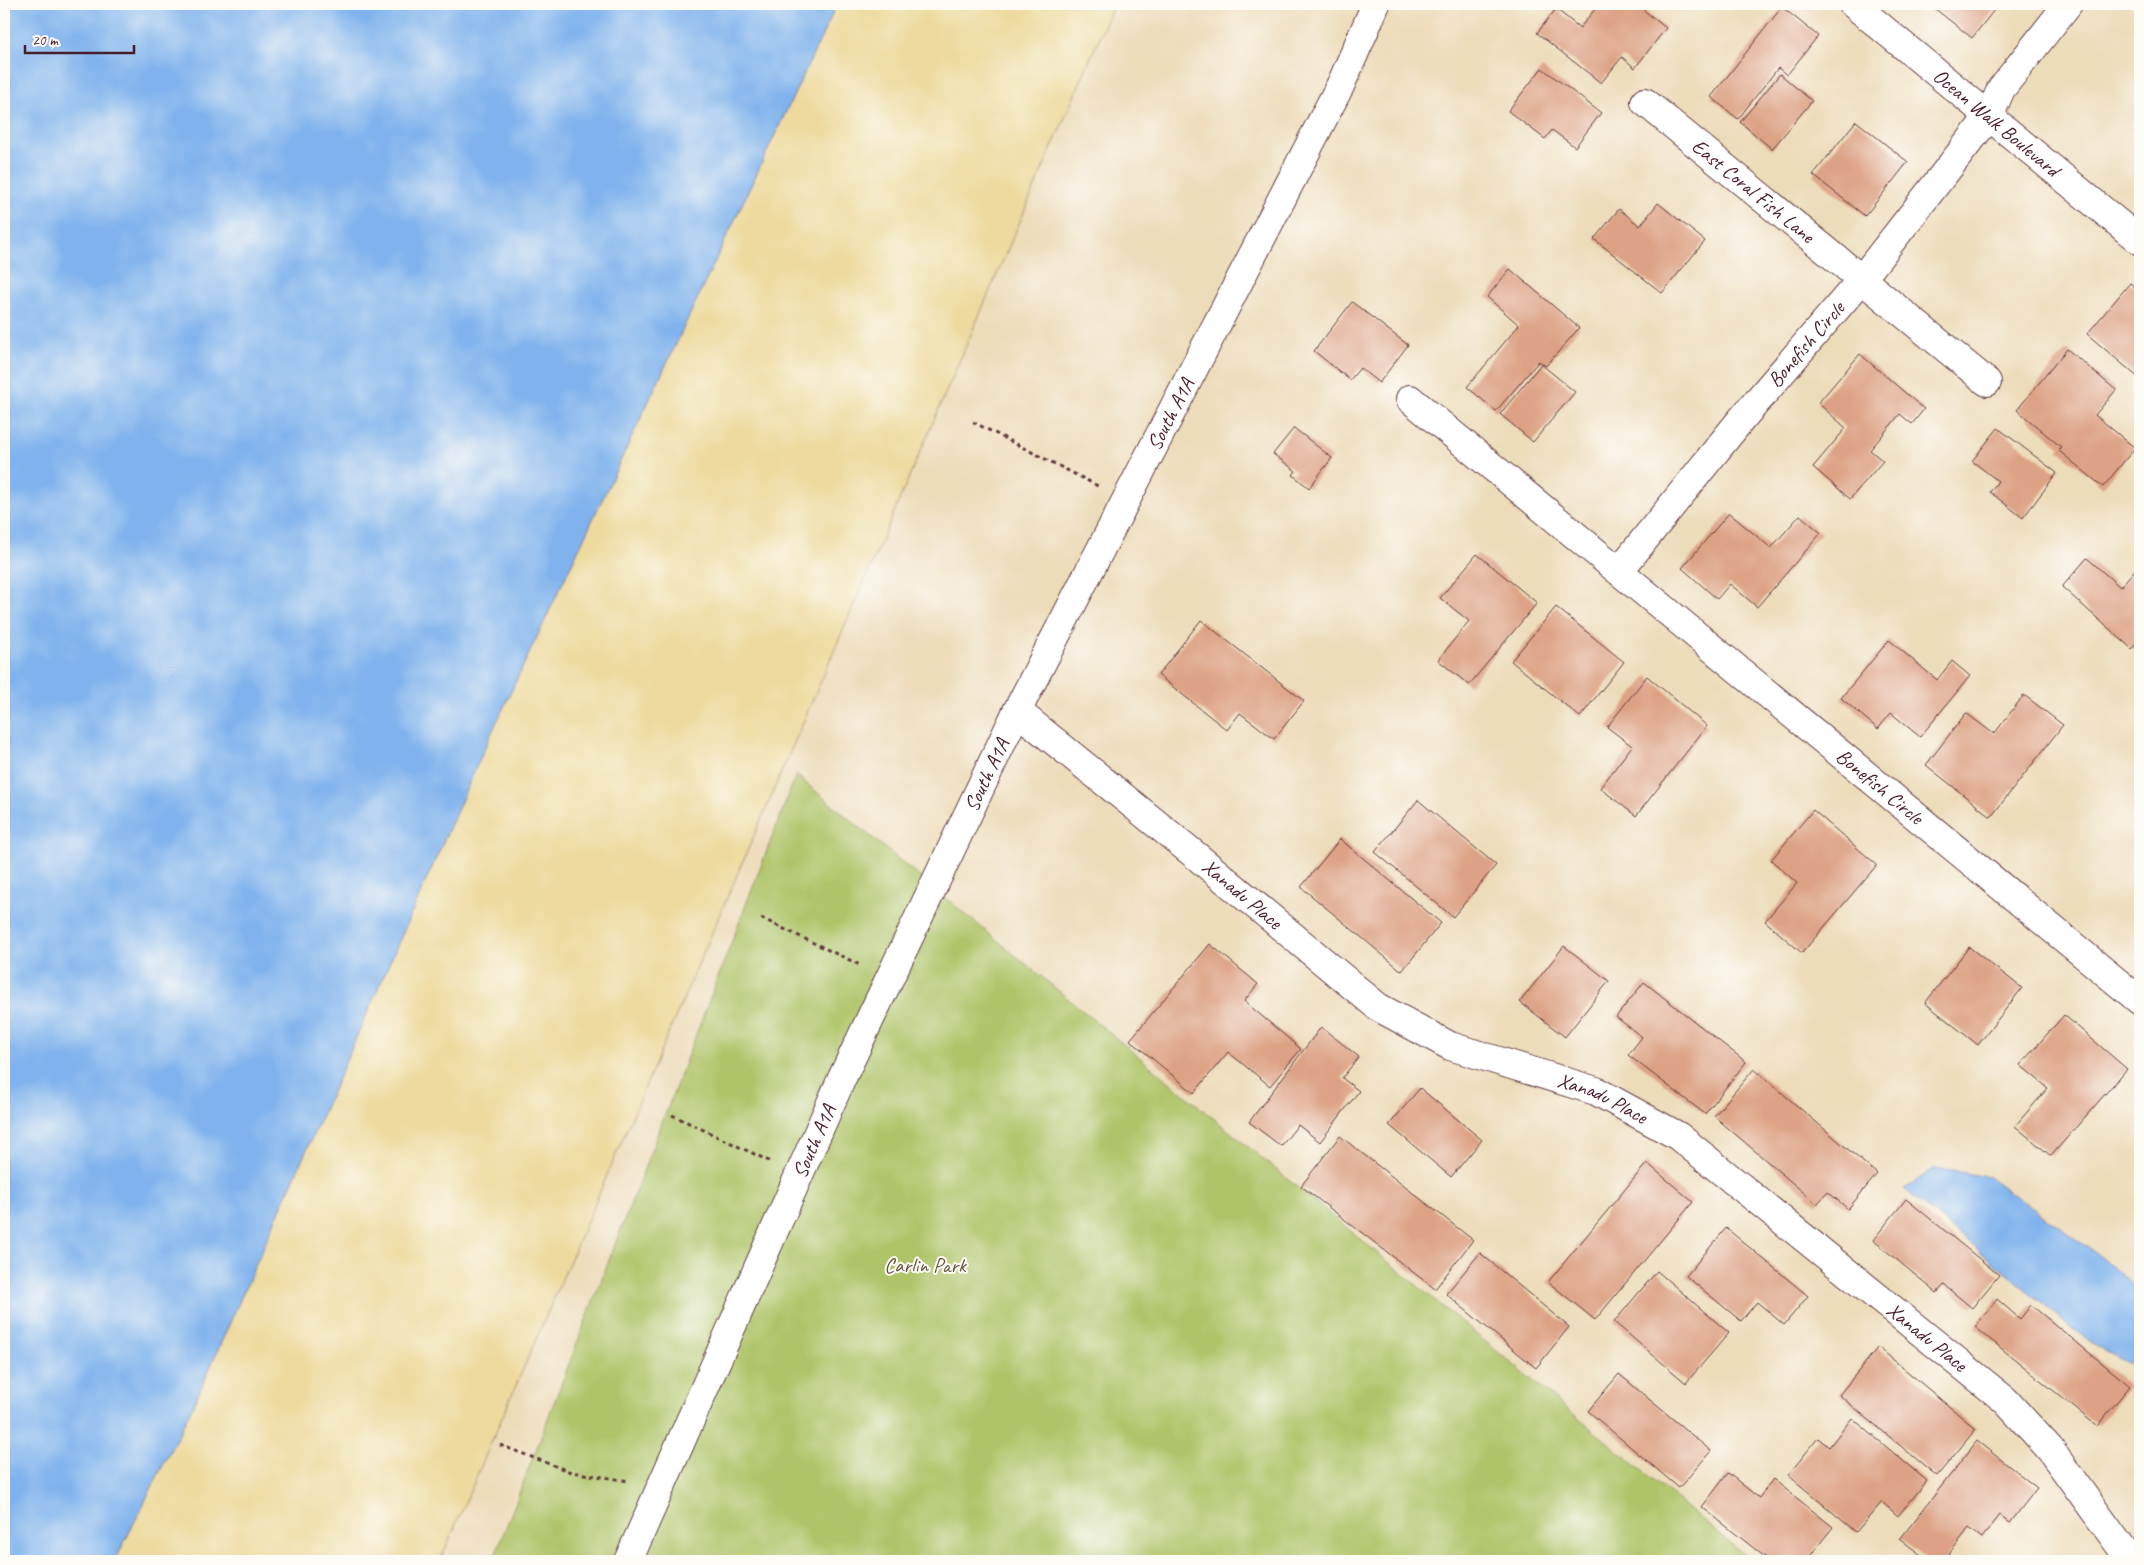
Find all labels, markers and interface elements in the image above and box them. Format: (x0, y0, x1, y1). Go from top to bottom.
scale bar (25, 22, 134, 54)
text: 20 m (32, 31, 59, 50)
street label: Ocean Walk Boulevard (1928, 63, 2068, 185)
street label: East Coral Fish Lane (1687, 133, 1821, 249)
street label: Bonefish Circle (1762, 294, 1852, 393)
street label: South A1A (1141, 373, 1200, 454)
street label: South A1A (958, 733, 1015, 815)
street label: Bonefish Circle (1831, 743, 1930, 831)
street label: Xanadu Place (1197, 853, 1288, 935)
street label: Xanadu Place (1554, 1067, 1653, 1130)
street label: South A1A (786, 1099, 842, 1182)
park label: Carlin Park (884, 1252, 967, 1278)
street label: Xanadu Place (1881, 1297, 1973, 1378)

